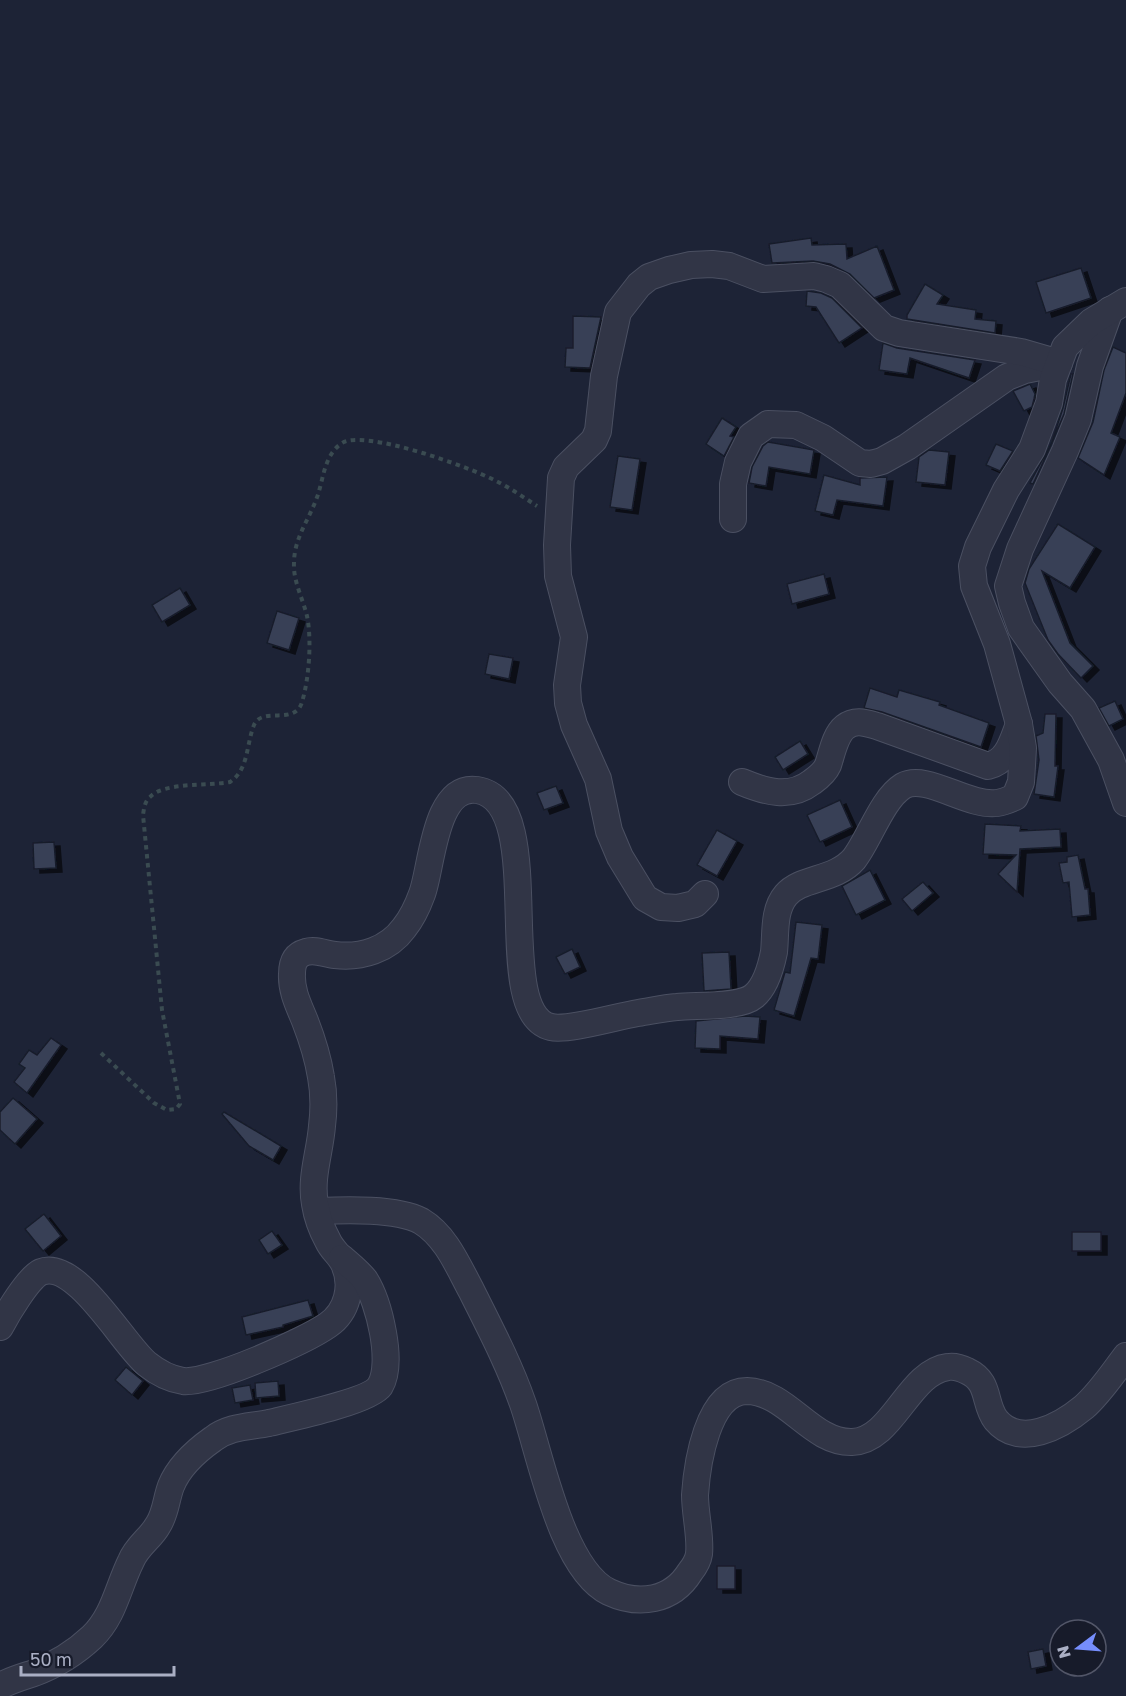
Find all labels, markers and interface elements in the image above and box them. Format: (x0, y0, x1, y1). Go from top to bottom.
north arrow (1048, 1618, 1108, 1678)
scale bar (21, 1639, 174, 1677)
text: N (1052, 1644, 1075, 1661)
text: 50 m (30, 1648, 72, 1670)

